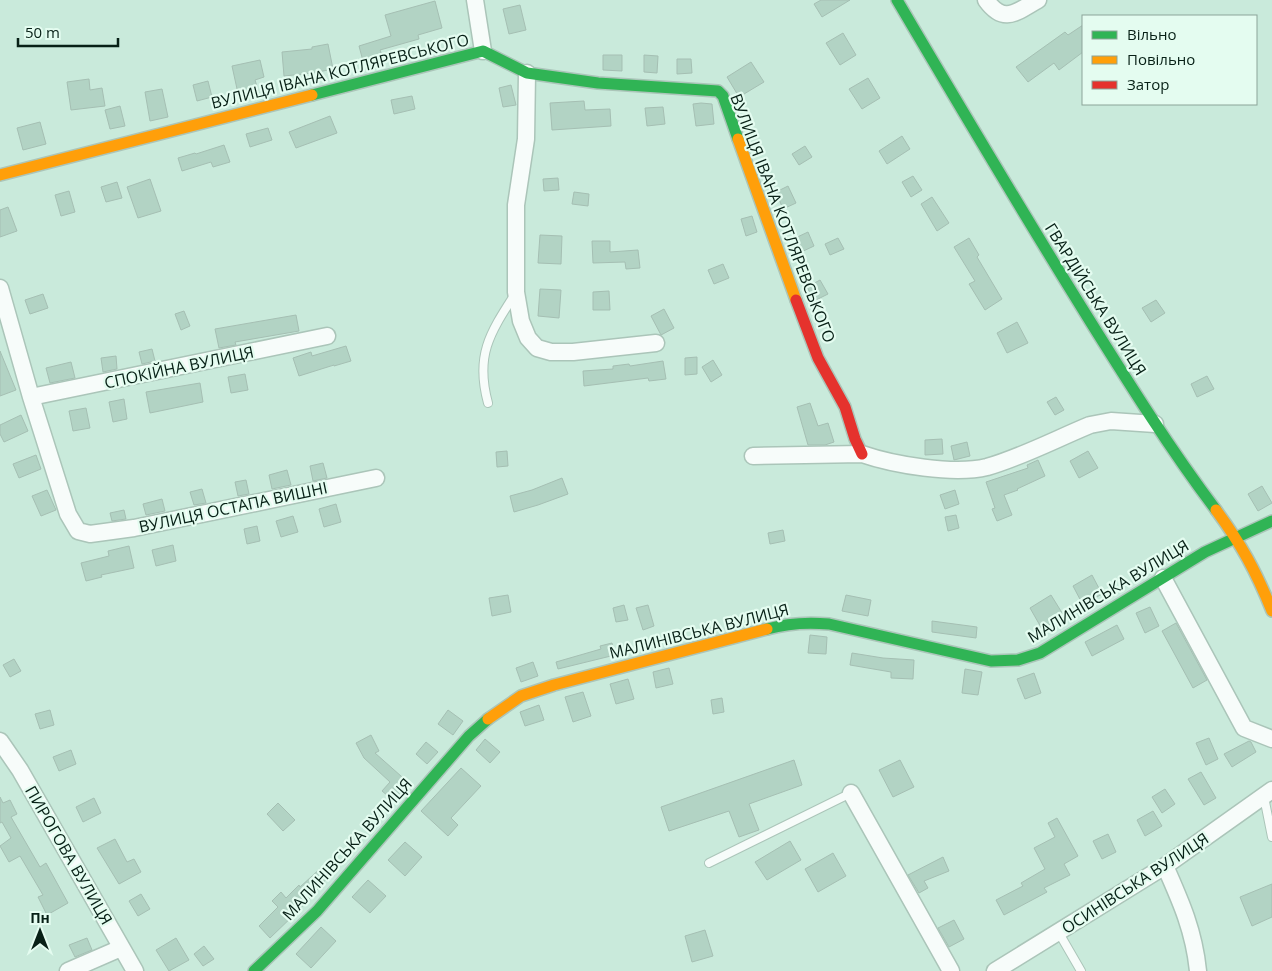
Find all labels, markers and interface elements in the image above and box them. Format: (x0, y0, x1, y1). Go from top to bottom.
scale bar (18, 15, 118, 47)
legend (1082, 15, 1257, 105)
text: 50 m (25, 22, 60, 42)
text: Вільно (1127, 24, 1176, 44)
street label: ВУЛИЦЯ ІВАНА КОТЛЯРЕВСЬКОГО (209, 28, 471, 114)
text: Повільно (1127, 49, 1195, 69)
text: Затор (1127, 74, 1169, 94)
street label: ВУЛИЦЯ ІВАНА КОТЛЯРЕВСЬКОГО (725, 90, 841, 346)
street label: ГВАРДІЙСЬКА ВУЛИЦЯ (1040, 219, 1152, 379)
street label: СПОКІЙНА ВУЛИЦЯ (102, 340, 256, 394)
street label: ВУЛИЦЯ ОСТАПА ВИШНІ (137, 476, 329, 538)
street label: МАЛИНІВСЬКА ВУЛИЦЯ (1023, 534, 1193, 648)
street label: МАЛИНІВСЬКА ВУЛИЦЯ (607, 598, 791, 664)
street label: МАЛИНІВСЬКА ВУЛИЦЯ (277, 773, 417, 925)
street label: ПИРОГОВА ВУЛИЦЯ (20, 782, 118, 928)
street label: ОСИНІВСЬКА ВУЛИЦЯ (1057, 827, 1213, 939)
north arrow (15, 906, 65, 956)
text: Пн (30, 908, 50, 927)

